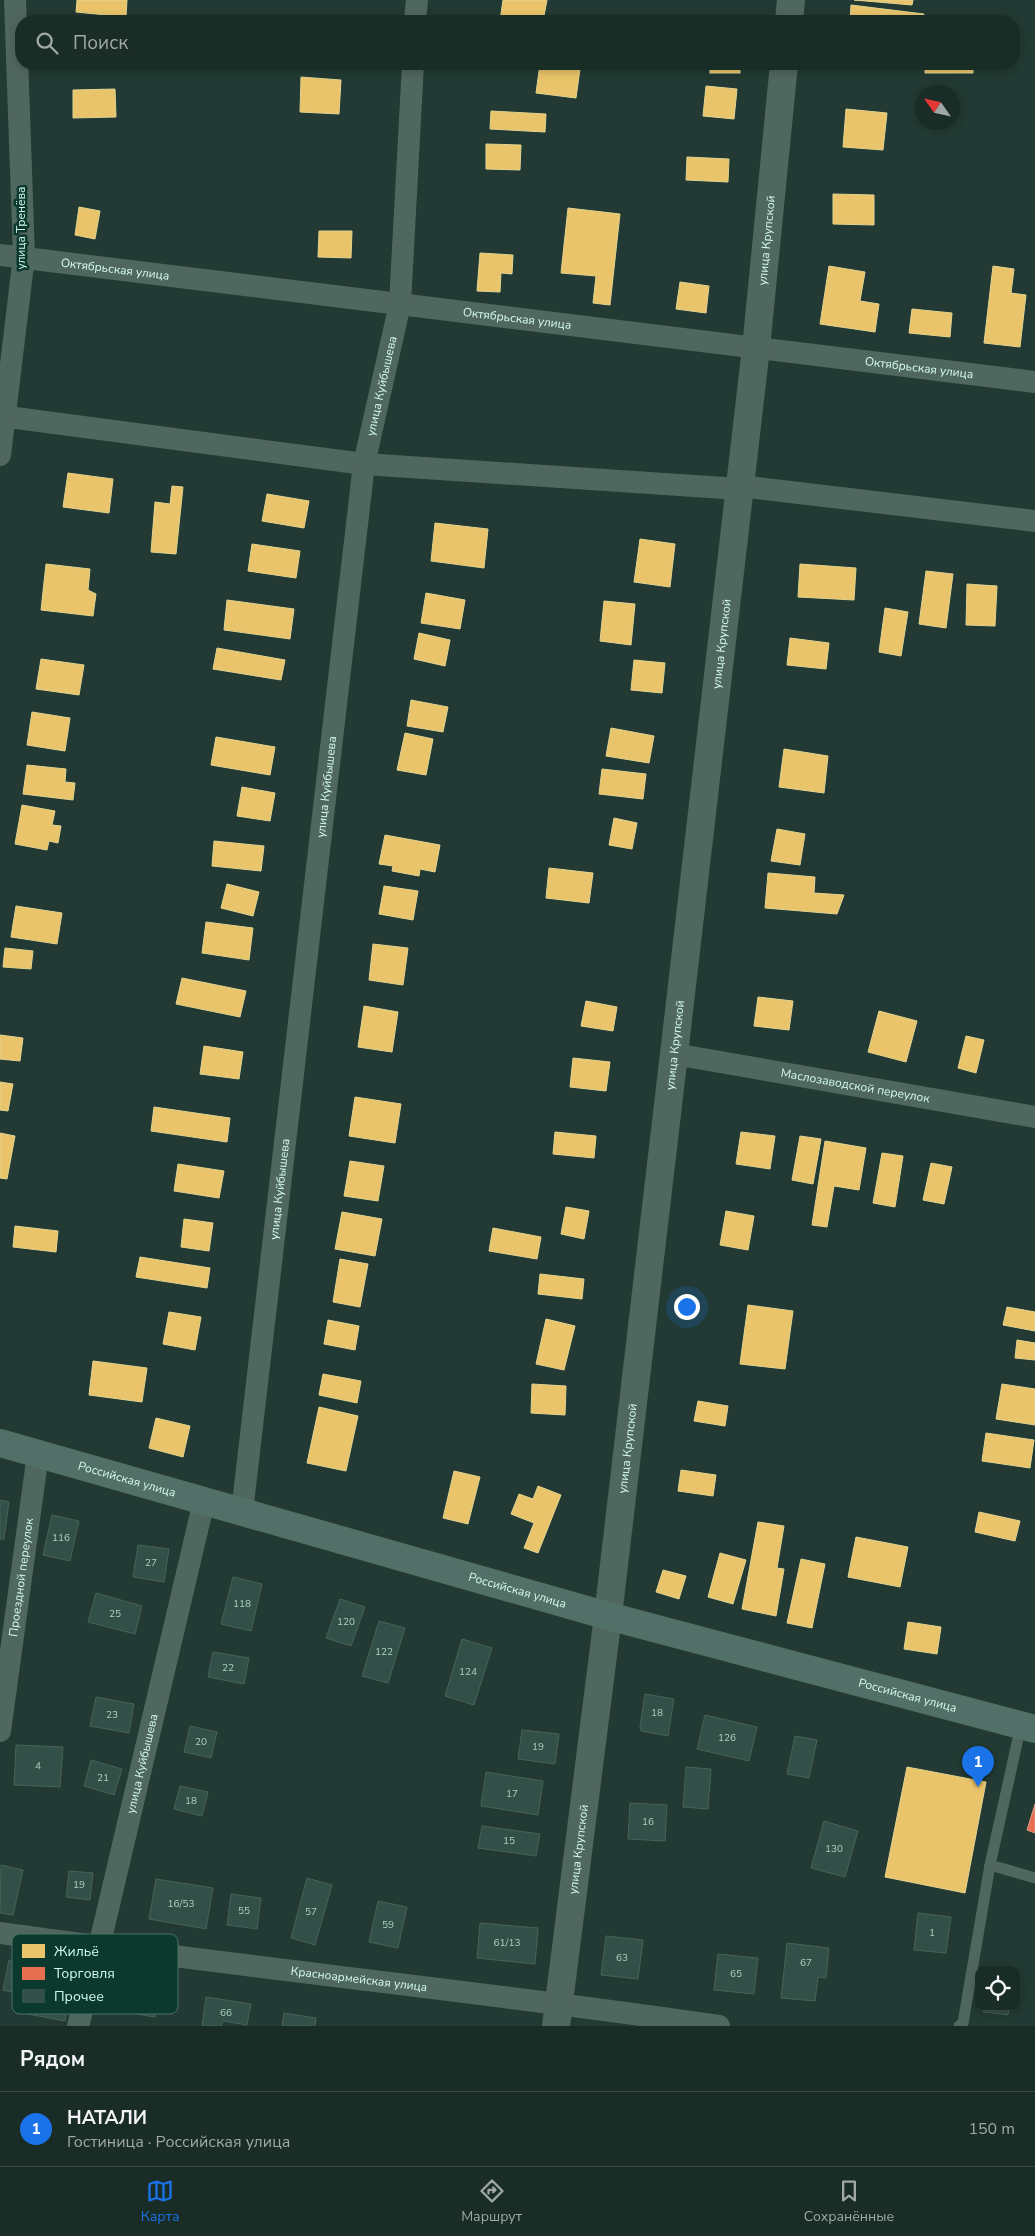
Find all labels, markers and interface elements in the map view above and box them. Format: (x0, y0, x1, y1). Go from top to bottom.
search box (15, 15, 1020, 70)
icon: search (33, 29, 61, 57)
text: Поиск (73, 30, 128, 56)
north arrow (915, 85, 960, 130)
street label: улица Тренёва (13, 186, 29, 270)
street label: улица Крупской (754, 195, 779, 286)
street label: Октябрьская улица (60, 255, 170, 284)
street label: Октябрьская улица (462, 304, 572, 333)
street label: улица Куйбышева (363, 334, 401, 438)
street label: Октябрьская улица (864, 353, 974, 382)
street label: улица Крупской (708, 598, 735, 690)
street label: улица Куйбышева (313, 735, 340, 839)
street label: улица Крупской (662, 999, 688, 1091)
street label: Маслозаводской переулок (780, 1065, 932, 1107)
street label: улица Куйбышева (266, 1138, 293, 1241)
your location (674, 1294, 700, 1320)
street label: улица Крупской (614, 1403, 641, 1494)
street label: Российская улица (76, 1458, 178, 1501)
street label: Проездной переулок (5, 1516, 37, 1638)
house number: 116 (52, 1531, 70, 1545)
house number: 27 (145, 1556, 157, 1570)
street label: Российская улица (467, 1569, 568, 1612)
house number: 118 (233, 1597, 251, 1611)
house number: 25 (109, 1607, 121, 1621)
house number: 120 (337, 1615, 355, 1629)
house number: 122 (375, 1645, 393, 1659)
house number: 22 (222, 1661, 234, 1675)
house number: 124 (459, 1665, 477, 1679)
street label: Российская улица (857, 1675, 958, 1716)
house number: 18 (651, 1706, 663, 1720)
house number: 23 (106, 1708, 118, 1722)
street label: улица Куйбышева (123, 1712, 162, 1815)
house number: 126 (718, 1731, 736, 1745)
house number: 20 (195, 1735, 207, 1749)
house number: 19 (532, 1740, 544, 1754)
pin: 1 (962, 1746, 994, 1787)
house number: 4 (35, 1759, 41, 1773)
house number: 21 (97, 1771, 109, 1785)
house number: 17 (506, 1787, 518, 1801)
house number: 18 (185, 1794, 197, 1808)
street label: улица Крупской (565, 1804, 592, 1895)
house number: 16 (642, 1815, 654, 1829)
house number: 15 (503, 1834, 515, 1848)
house number: 130 (825, 1842, 843, 1856)
house number: 19 (73, 1878, 85, 1892)
house number: 16/53 (168, 1897, 194, 1911)
house number: 55 (238, 1904, 250, 1918)
house number: 57 (305, 1905, 317, 1919)
house number: 59 (382, 1918, 394, 1932)
house number: 1 (929, 1926, 935, 1940)
legend (12, 1934, 178, 2014)
house number: 61/13 (494, 1936, 520, 1950)
text: Жильё (54, 1942, 99, 1961)
house number: 63 (616, 1951, 628, 1965)
house number: 67 (800, 1956, 812, 1970)
street label: Красноармейская улица (290, 1963, 428, 1995)
text: Торговля (54, 1964, 115, 1983)
map controls (975, 1966, 1020, 2011)
button: locate (975, 1966, 1020, 2011)
house number: 65 (730, 1967, 742, 1981)
text: Прочее (54, 1987, 104, 2006)
house number: 66 (220, 2006, 232, 2020)
text: Рядом (20, 2045, 85, 2073)
text: НАТАЛИ (67, 2105, 147, 2131)
text: 1 (31, 2118, 41, 2140)
text: 150 m (968, 2118, 1015, 2140)
text: Гостиница · Российская улица (67, 2131, 290, 2153)
tab: Карта (141, 2177, 179, 2226)
tab: Маршрут (461, 2177, 522, 2226)
tab: Сохранённые (804, 2177, 894, 2226)

